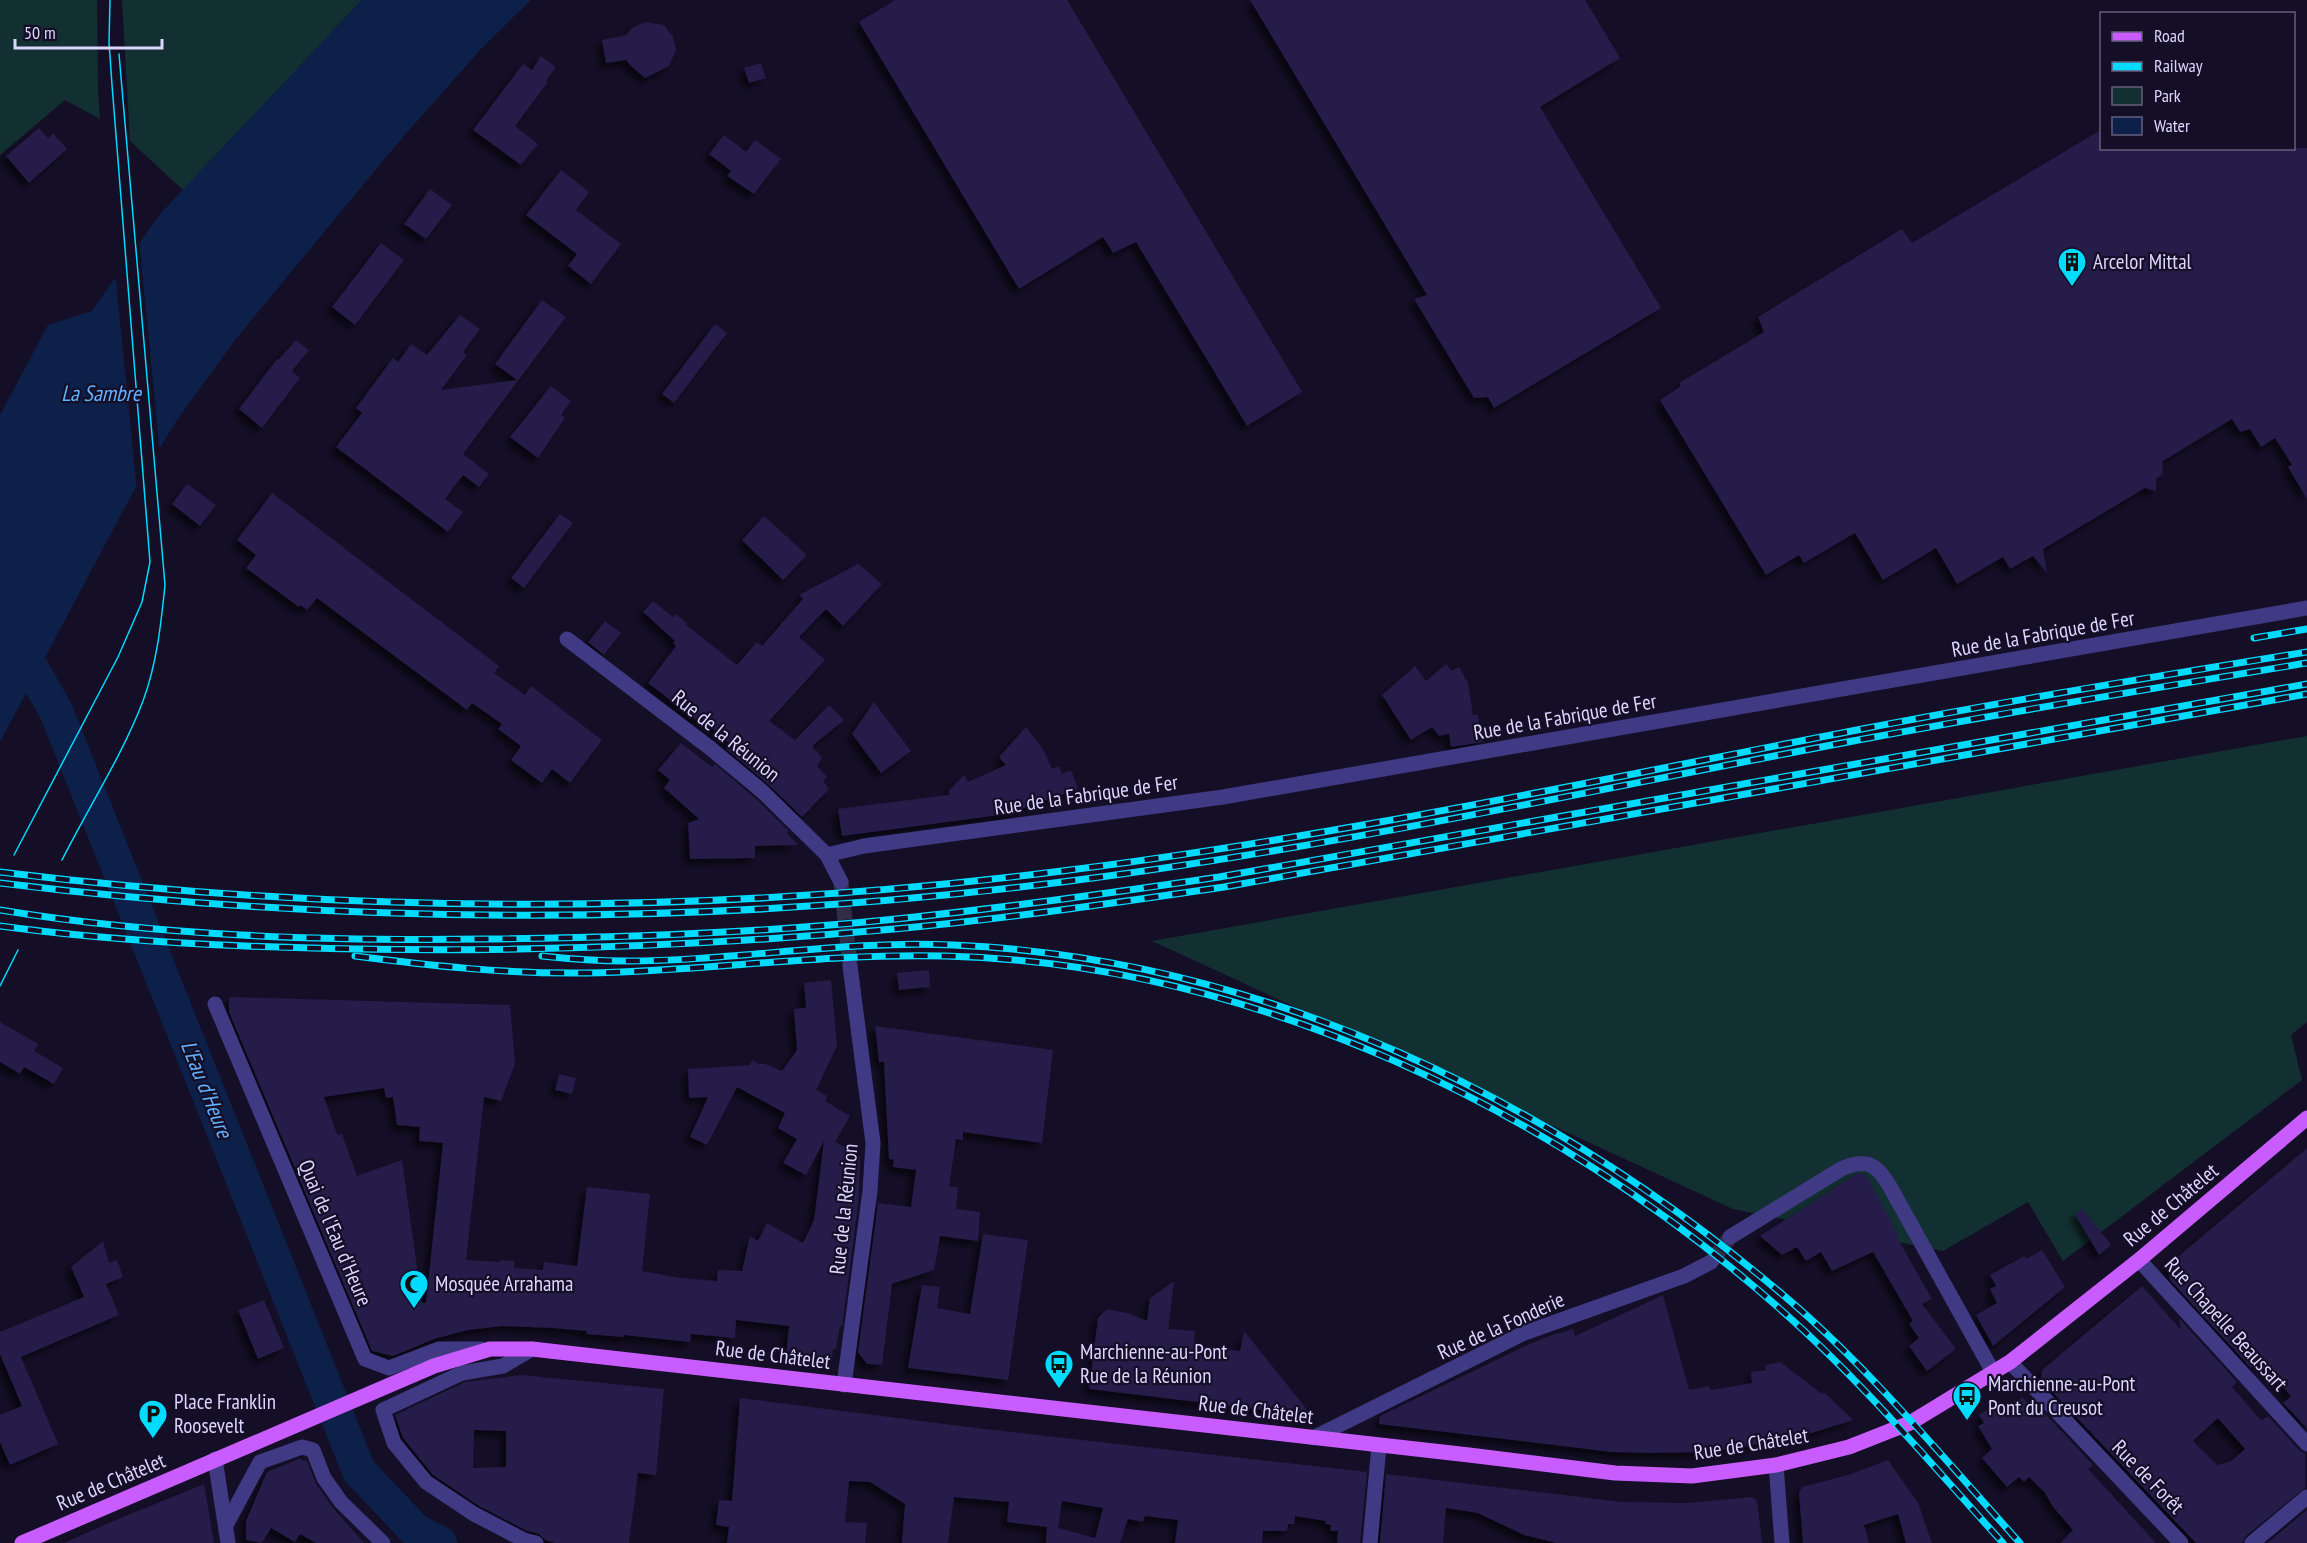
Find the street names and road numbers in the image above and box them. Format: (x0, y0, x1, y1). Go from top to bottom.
street label: Rue de la Fabrique de Fer (1949, 604, 2137, 663)
street label: Rue de la Réunion (667, 684, 786, 787)
street label: Rue de la Fabrique de Fer (1471, 687, 1659, 746)
street label: Rue de la Fabrique de Fer (992, 768, 1180, 821)
street label: Rue de la Réunion (823, 1142, 864, 1276)
street label: Quai de l'Eau d'Heure (292, 1156, 378, 1310)
street label: Rue de Châtelet (2118, 1157, 2224, 1252)
street label: Rue Chapelle Beaussart (2159, 1251, 2294, 1396)
street label: Rue de la Fonderie (1433, 1286, 1568, 1366)
street label: Rue de Châtelet (714, 1334, 832, 1375)
street label: Rue de Châtelet (1197, 1389, 1315, 1430)
street label: Rue de Châtelet (1692, 1421, 1810, 1466)
street label: Rue de Forêt (2107, 1434, 2190, 1519)
street label: Rue de Châtelet (52, 1446, 169, 1517)

